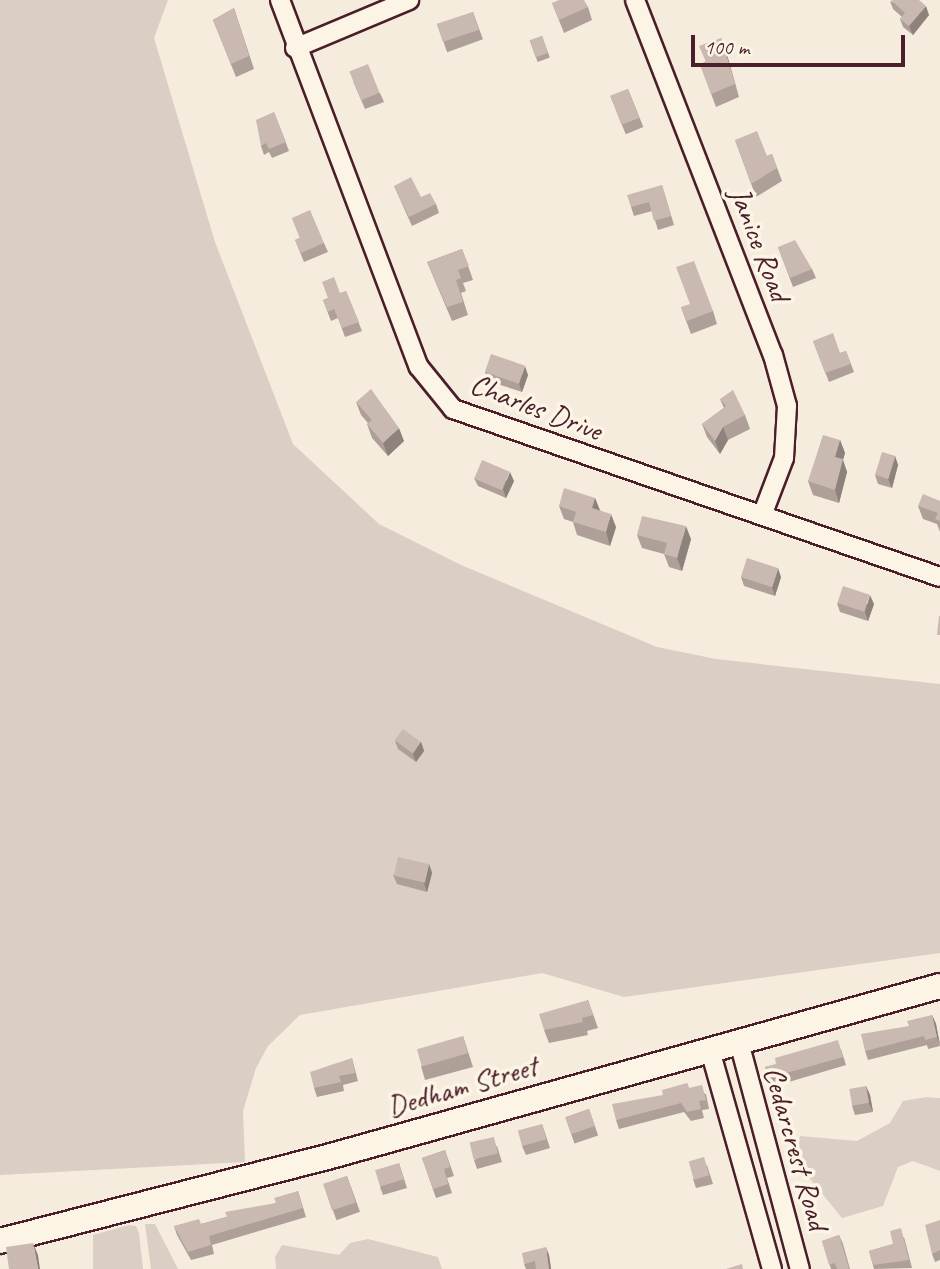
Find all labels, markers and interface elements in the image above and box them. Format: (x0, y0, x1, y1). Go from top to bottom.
scale bar (695, 21, 908, 65)
text: 100 m (704, 34, 749, 60)
street label: Janice Road (722, 182, 798, 306)
street label: Charles Drive (465, 365, 607, 449)
street label: Dedham Street (383, 1047, 541, 1125)
street label: Cedarcrest Road (756, 1062, 836, 1234)

